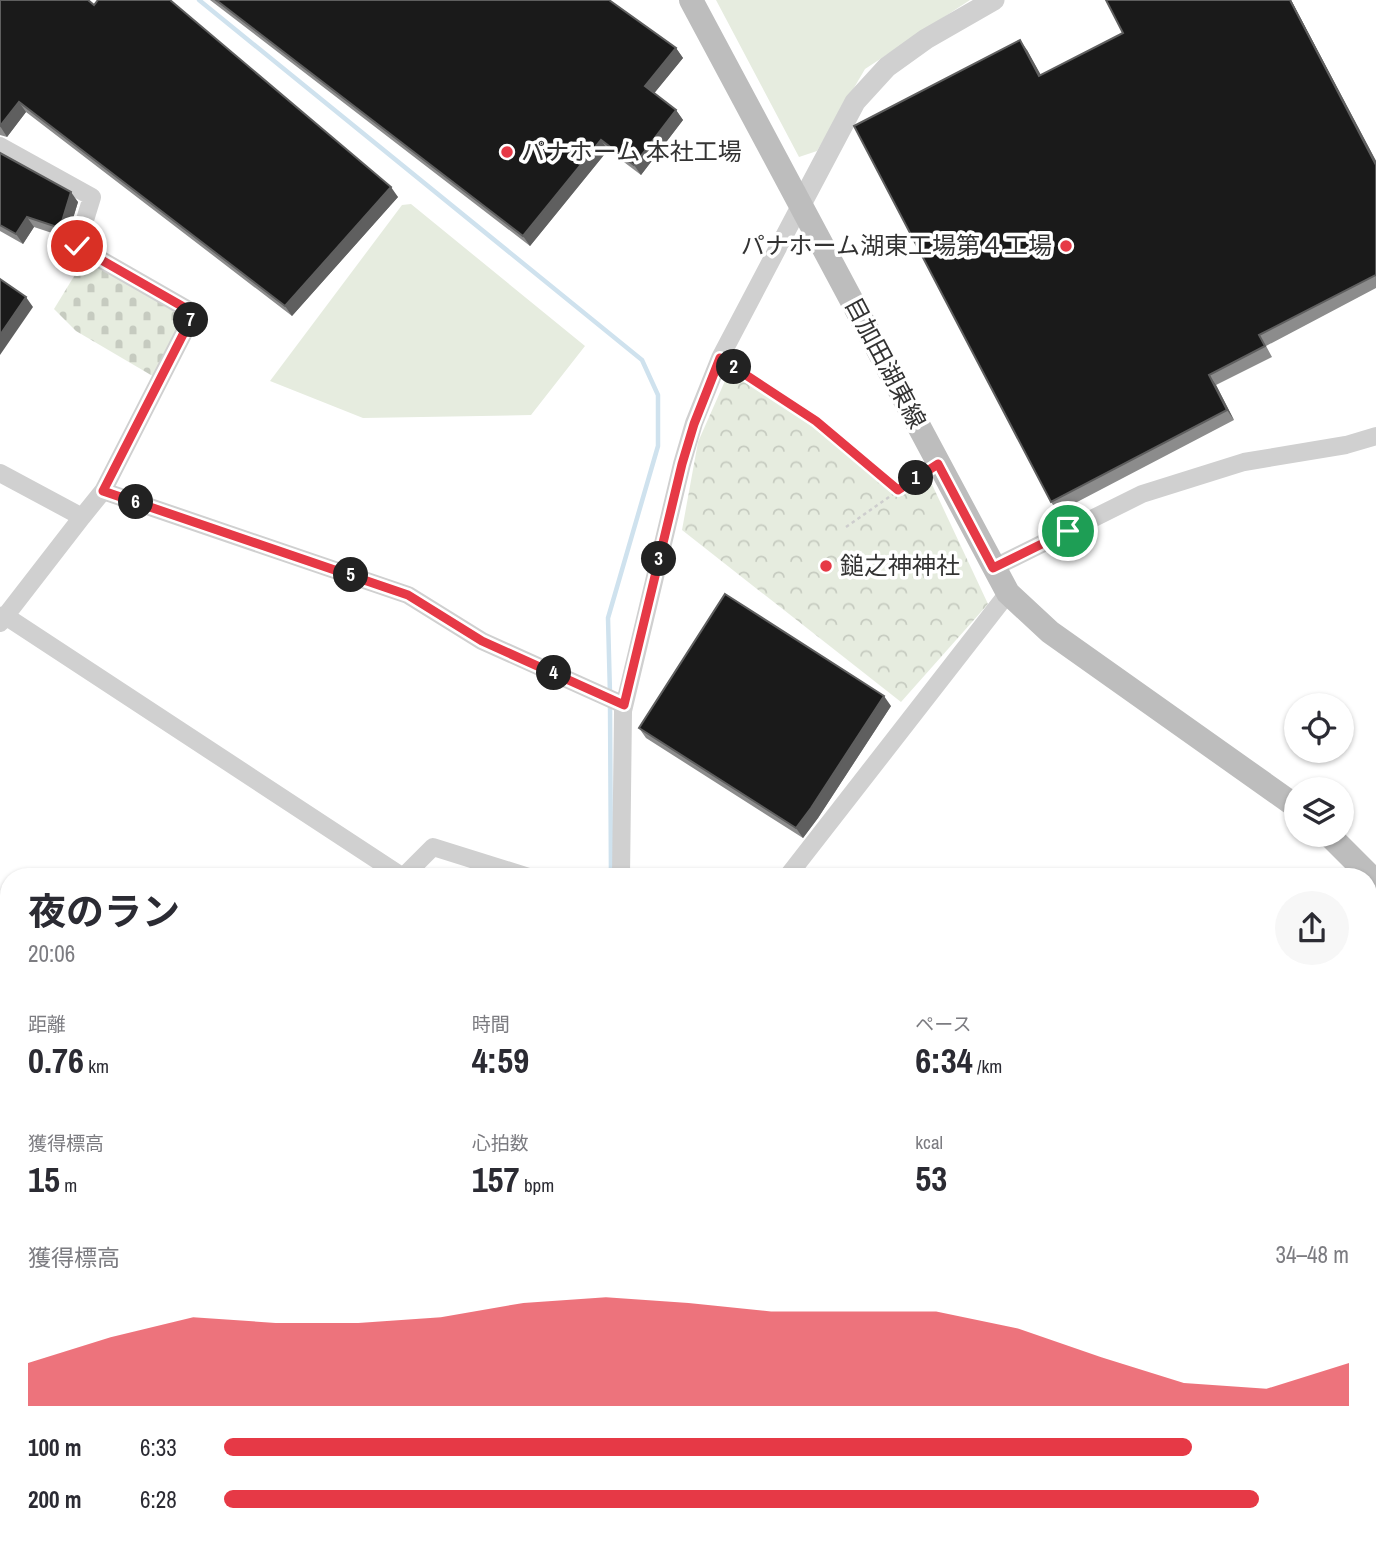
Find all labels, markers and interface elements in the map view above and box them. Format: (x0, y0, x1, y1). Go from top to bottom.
place label: パナホーム 本社工場 (521, 135, 742, 167)
marker: パナホーム 本社工場 (499, 144, 515, 160)
pin (47, 216, 107, 276)
icon: check (58, 227, 96, 265)
place label: パナホーム湖東工場第４工場 (741, 229, 1052, 261)
marker: パナホーム湖東工場第４工場 (1058, 238, 1074, 254)
street label: 目加田湖東線 (838, 291, 934, 434)
pin: 7 (174, 302, 208, 338)
text: 7 (186, 306, 195, 332)
pin: 2 (716, 350, 752, 384)
text: 2 (729, 353, 738, 379)
pin: 1 (898, 461, 934, 496)
text: 1 (911, 464, 920, 490)
pin: 6 (118, 484, 154, 520)
text: 6 (131, 488, 140, 514)
pin (1038, 501, 1098, 561)
icon: arrive (1049, 512, 1087, 550)
pin: 3 (642, 542, 676, 576)
text: 3 (654, 545, 663, 571)
place label: 鎚之神神社 (840, 549, 960, 581)
pin: 5 (334, 558, 368, 592)
marker: 鎚之神神社 (818, 558, 834, 574)
text: 5 (346, 561, 355, 587)
pin: 4 (536, 656, 572, 690)
text: 4 (549, 659, 558, 685)
map controls (1284, 693, 1354, 847)
button: locate (1284, 693, 1354, 763)
button: layers (1284, 777, 1354, 847)
text: 夜のラン (28, 886, 180, 937)
button: share (1275, 891, 1349, 965)
text: 20:06 (28, 938, 75, 969)
text: 距離 (28, 1011, 66, 1037)
text: 時間 (472, 1011, 510, 1037)
text: ペース (915, 1011, 971, 1037)
text: 0.76 (28, 1037, 84, 1084)
text: 4:59 (472, 1037, 529, 1084)
text: 6:34 (915, 1037, 973, 1084)
text: km (84, 1053, 109, 1079)
text: /km (973, 1053, 1002, 1079)
text: kcal (915, 1129, 943, 1155)
text: 獲得標高 (28, 1130, 104, 1156)
text: 心拍数 (472, 1130, 529, 1156)
text: 53 (915, 1155, 947, 1202)
text: 15 (28, 1156, 60, 1203)
text: 157 (472, 1156, 520, 1203)
text: m (60, 1172, 77, 1198)
text: bpm (520, 1172, 554, 1198)
text: 34–48 m (1276, 1239, 1349, 1270)
text: 獲得標高 (28, 1242, 120, 1273)
text: 100 m (28, 1432, 81, 1463)
text: 6:33 (140, 1432, 177, 1463)
text: 200 m (28, 1484, 81, 1515)
text: 6:28 (140, 1484, 177, 1515)

